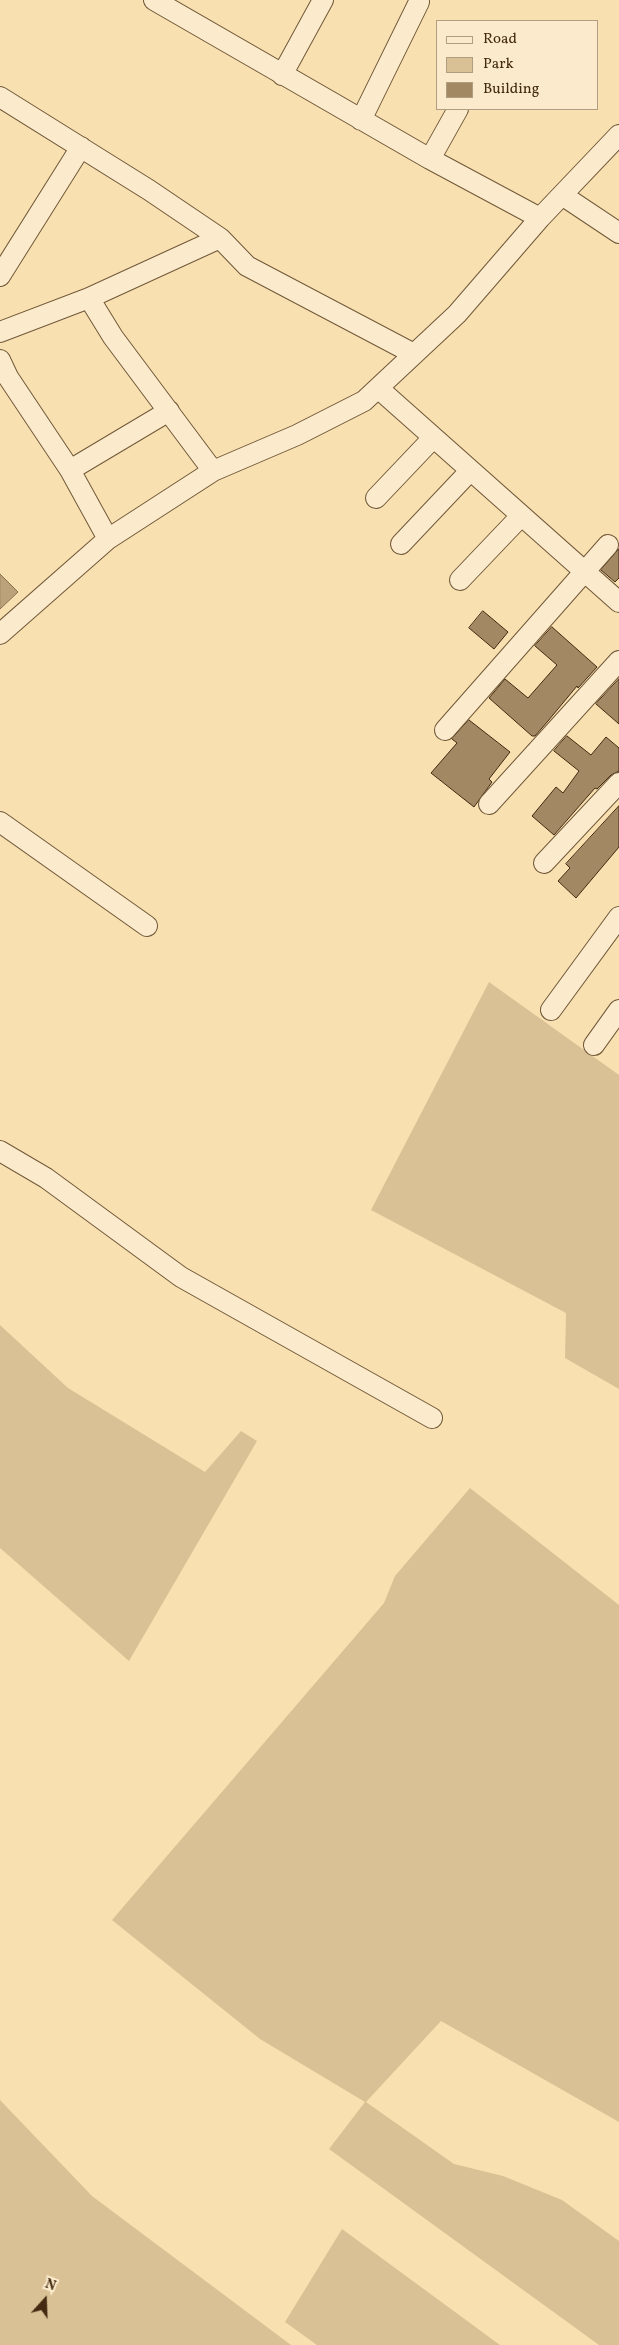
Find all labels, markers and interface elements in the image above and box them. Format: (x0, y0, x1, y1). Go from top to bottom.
legend (436, 20, 599, 110)
text: Road (483, 29, 517, 50)
text: Park (483, 54, 514, 75)
text: Building (483, 79, 539, 100)
north arrow (20, 2275, 70, 2325)
text: N (42, 2275, 58, 2296)

